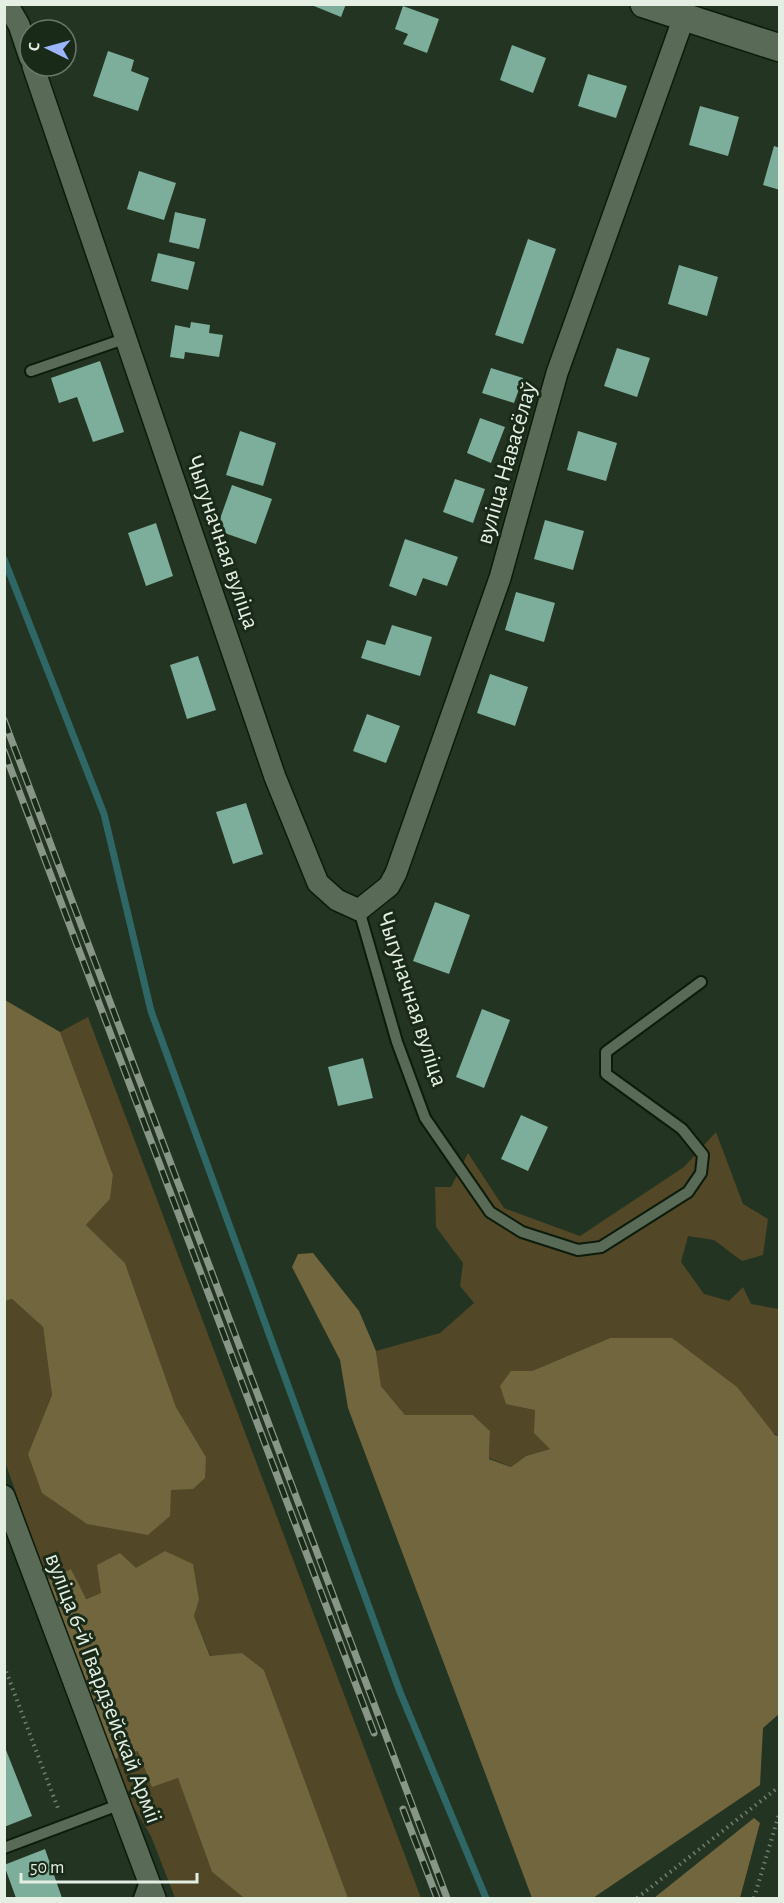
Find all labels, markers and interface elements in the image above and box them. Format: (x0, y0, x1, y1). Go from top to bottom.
north arrow (18, 18, 78, 78)
text: С (26, 42, 42, 52)
street label: вуліца Навасёлаў (472, 379, 542, 547)
street label: Чыгуначная вуліца (181, 453, 263, 632)
street label: Чыгуначная вуліца (373, 909, 452, 1089)
street label: вуліца 6-й Гвардзейскай Арміі (40, 1550, 166, 1827)
scale bar (21, 1846, 196, 1884)
text: 50 m (30, 1859, 64, 1877)

